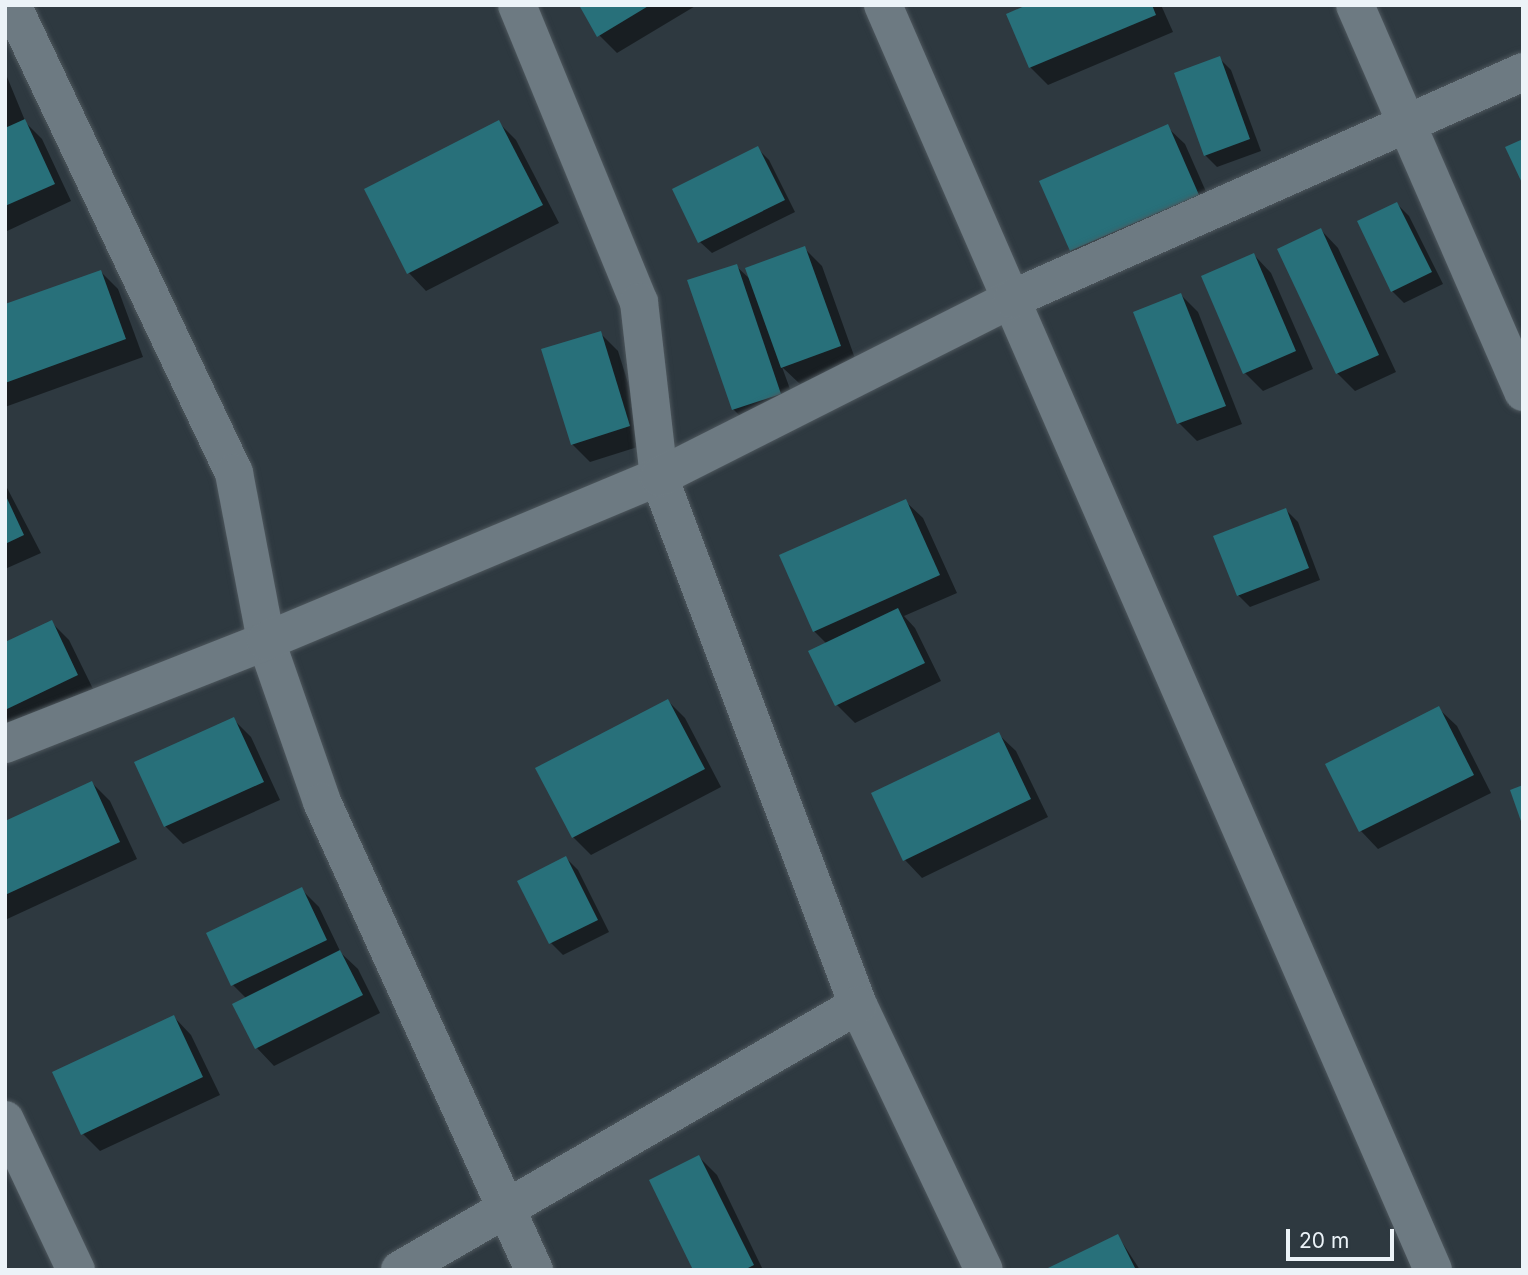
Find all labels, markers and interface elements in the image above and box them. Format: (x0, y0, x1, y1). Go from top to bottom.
scale bar (1290, 1216, 1398, 1260)
text: 20 m (1299, 1228, 1349, 1253)

